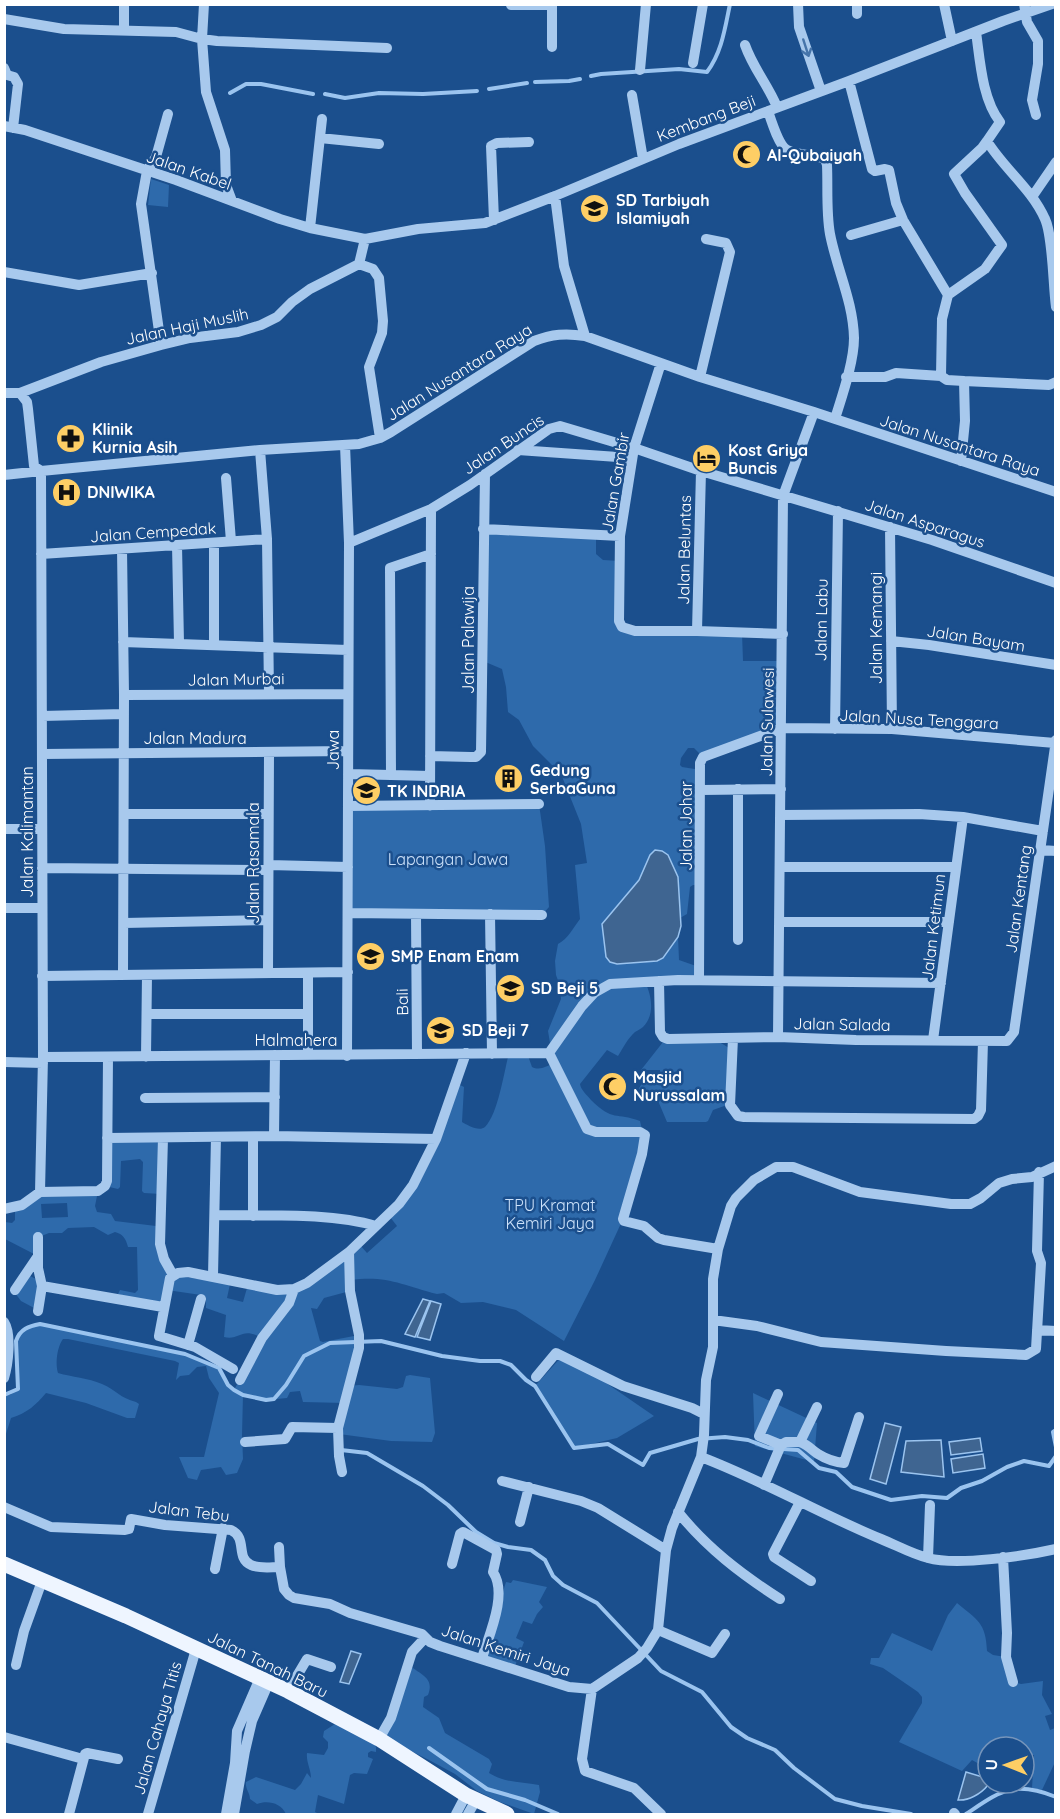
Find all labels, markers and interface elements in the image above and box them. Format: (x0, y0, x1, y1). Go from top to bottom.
one-way arrow (802, 38, 813, 57)
street label: Kembang Beji (654, 90, 758, 146)
mosque icon: Al-Qubaiyah (730, 139, 762, 171)
place label: Al-Qubaiyah (767, 145, 862, 165)
street label: Jalan Kabel (144, 146, 234, 194)
place label: SD Tarbiyah Islamiyah (616, 190, 710, 228)
school or university icon: SD Tarbiyah Islamiyah (579, 193, 611, 225)
street label: Jalan Haji Muslih (124, 303, 250, 349)
street label: Jalan Nusantara Raya (383, 319, 535, 425)
street label: Jalan Buncis (459, 409, 547, 479)
street label: Jalan Nusantara Raya (877, 410, 1043, 480)
place label: Klinik Kurnia Asih (92, 419, 178, 457)
pharmacy icon: Klinik Kurnia Asih (55, 422, 87, 454)
street label: Jalan Gambir (596, 431, 634, 533)
place label: Kost Griya Buncis (728, 440, 808, 478)
hotel icon: Kost Griya Buncis (691, 443, 723, 475)
hospital icon: DNIWIKA (50, 476, 82, 508)
place label: DNIWIKA (87, 482, 156, 502)
street label: Jalan Asparagus (862, 494, 988, 552)
street label: Jalan Beluntas (673, 495, 695, 605)
street label: Jalan Cempedak (89, 518, 217, 546)
street label: Jalan Kemangi (866, 572, 886, 684)
street label: Jalan Labu (810, 578, 832, 662)
street label: Jalan Palawija (458, 586, 478, 694)
street label: Jalan Bayam (925, 620, 1027, 656)
street label: Jalan Sulawesi (756, 667, 778, 777)
street label: Jalan Murbai (187, 668, 285, 690)
street label: Jalan Nusa Tenggara (839, 705, 999, 733)
street label: Jalan Madura (143, 728, 247, 748)
street label: Jawa (323, 730, 343, 770)
place label: Gedung SerbaGuna (530, 760, 616, 798)
building icon: Gedung SerbaGuna (493, 763, 525, 795)
street label: Jalan Kalimantan (17, 766, 37, 898)
school or university icon: TK INDRIA (350, 775, 382, 807)
place label: TK INDRIA (387, 781, 466, 801)
street label: Jalan Johar (676, 781, 696, 871)
street label: Jalan Rasamala (243, 802, 263, 924)
street label: Jalan Kentang (1001, 844, 1035, 954)
park label: Lapangan Jawa (388, 849, 508, 869)
street label: Jalan Ketimun (917, 873, 949, 981)
school or university icon: SMP Enam Enam (354, 940, 386, 972)
place label: SMP Enam Enam (391, 946, 519, 966)
school or university icon: SD Beji 5 (494, 972, 526, 1004)
place label: SD Beji 5 (531, 978, 598, 998)
street label: Bali (392, 988, 412, 1016)
street label: Jalan Salada (793, 1013, 891, 1035)
school or university icon: SD Beji 7 (425, 1014, 457, 1046)
place label: SD Beji 7 (462, 1020, 529, 1040)
street label: Halmahera (255, 1030, 337, 1050)
place label: Masjid Nurussalam (633, 1067, 725, 1105)
mosque icon: Masjid Nurussalam (596, 1070, 628, 1102)
park label: TPU Kramat Kemiri Jaya (504, 1195, 596, 1233)
street label: Jalan Tebu (147, 1496, 231, 1526)
street label: Jalan Kemiri Jaya (439, 1620, 573, 1680)
street label: Jalan Tanah Baru (205, 1626, 331, 1702)
street label: Jalan Cahaya Titis (128, 1659, 186, 1797)
north arrow (976, 1735, 1036, 1795)
text: U (981, 1759, 1001, 1771)

